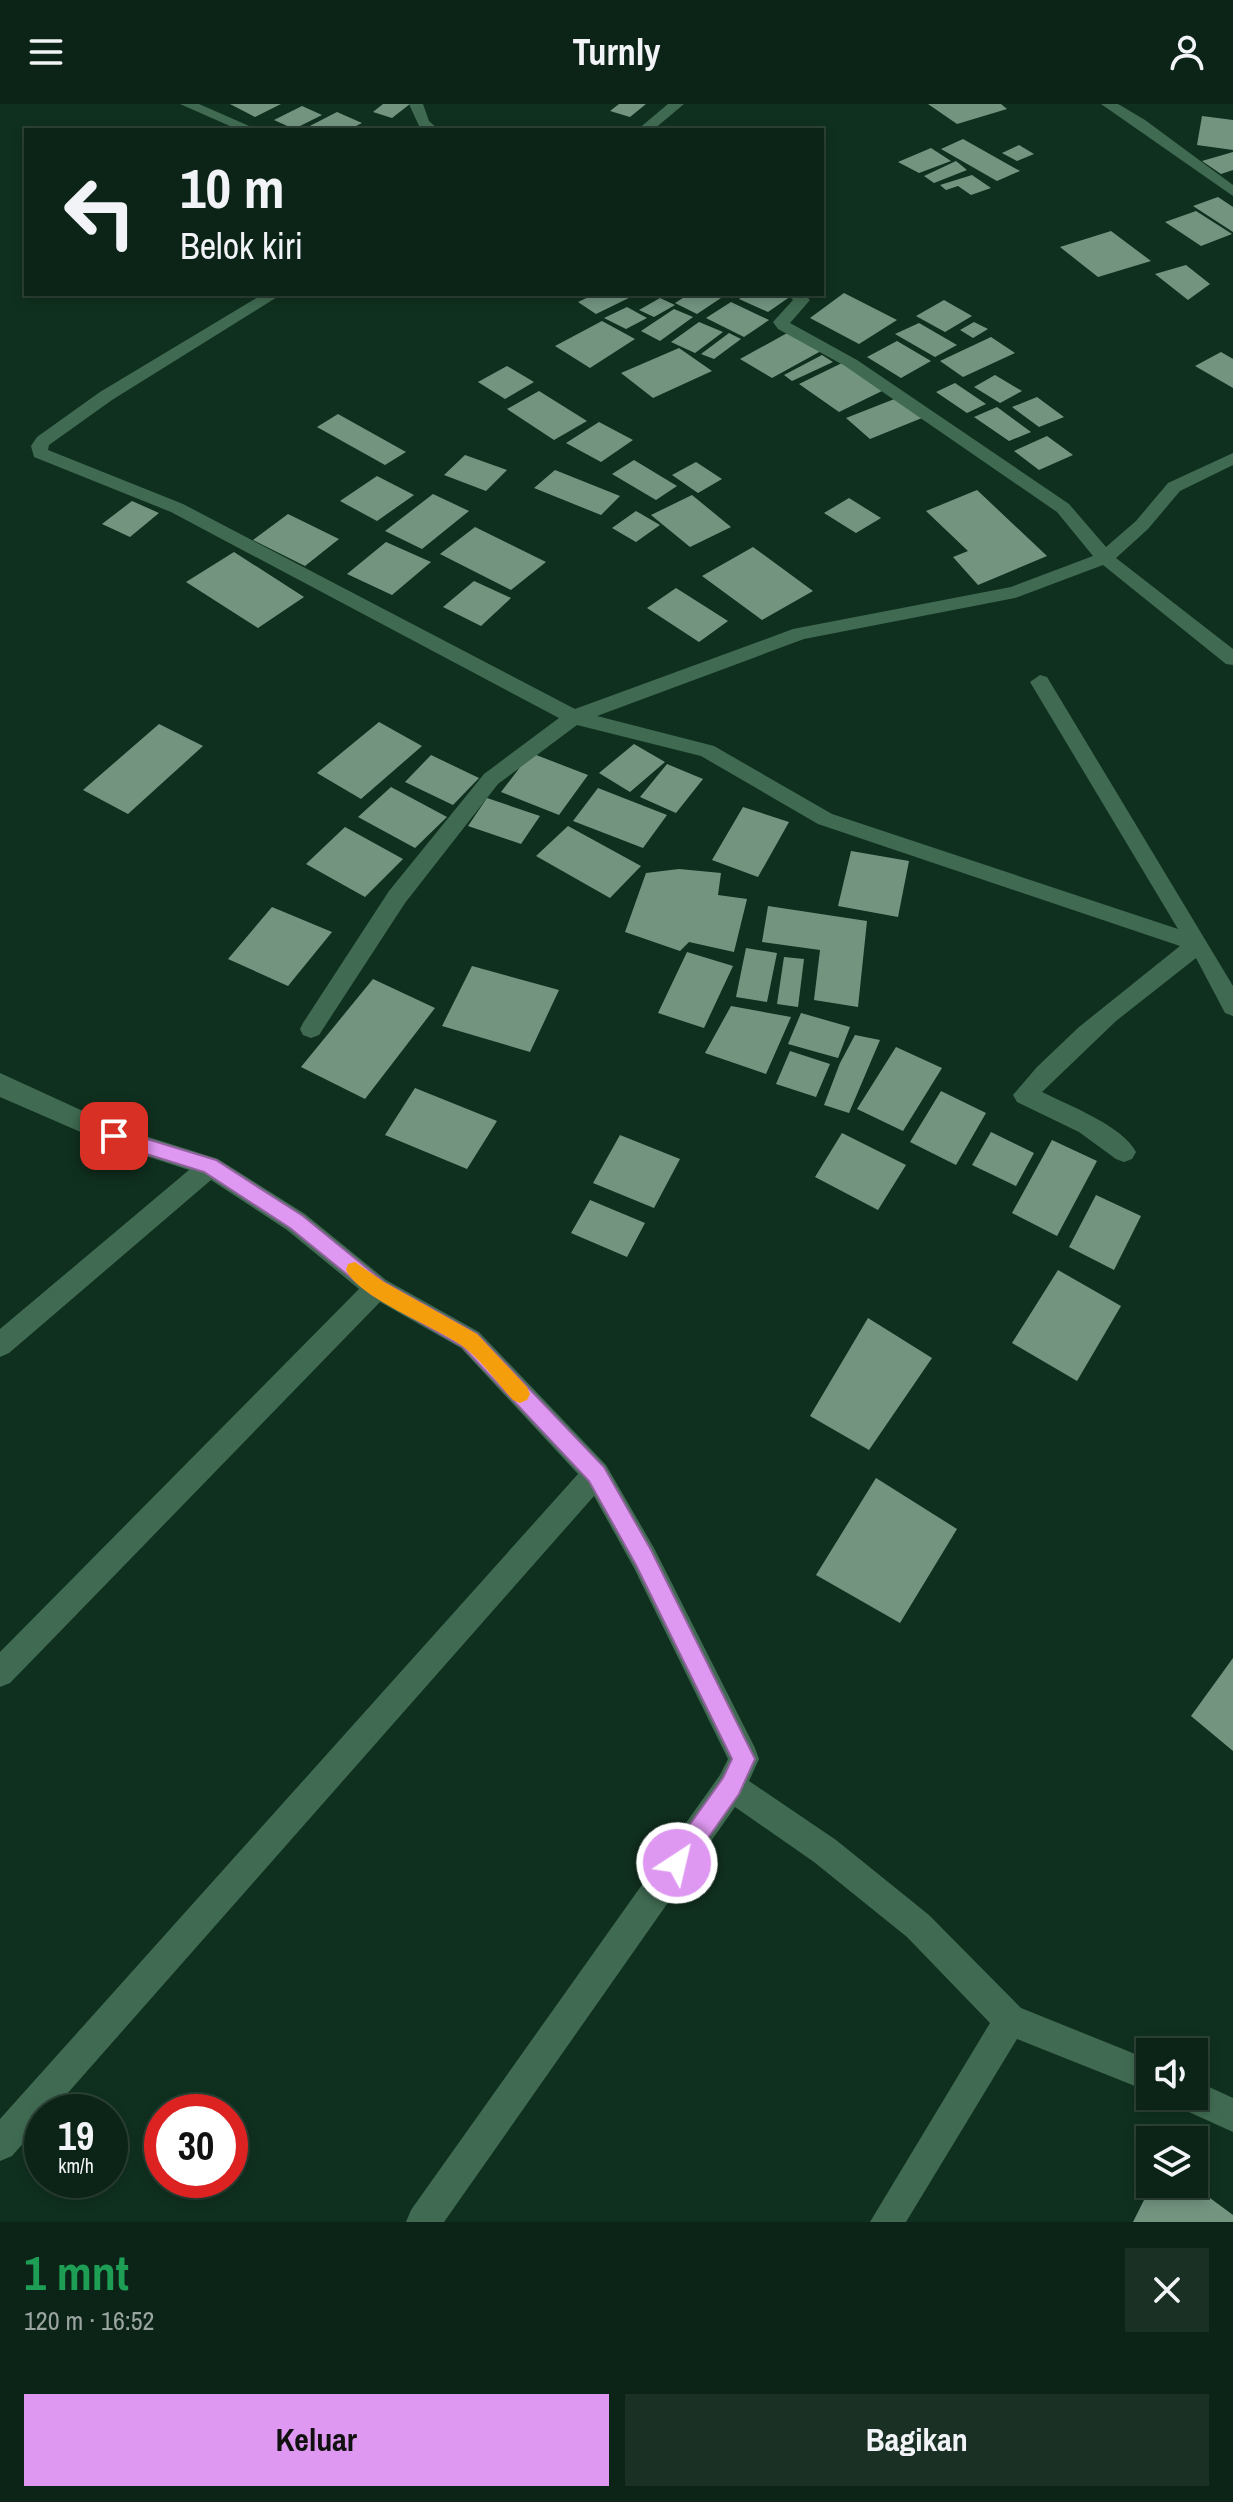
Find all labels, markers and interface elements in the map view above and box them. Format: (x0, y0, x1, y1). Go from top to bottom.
text: Turnly (572, 28, 661, 76)
icon: menu (24, 30, 68, 74)
icon: person (1165, 30, 1209, 74)
text: 10 m (180, 150, 285, 225)
icon: left (48, 160, 152, 264)
text: Belok kiri (180, 222, 303, 270)
pin (80, 1102, 148, 1170)
icon: arrive (92, 1114, 136, 1158)
position arrow (635, 1821, 719, 1905)
map controls (1136, 2038, 1208, 2198)
button: sound (1136, 2038, 1208, 2110)
speed limit sign: 30 (144, 2094, 248, 2198)
text: 19 (58, 2109, 94, 2162)
button: layers (1136, 2126, 1208, 2198)
text: km/h (58, 2152, 94, 2179)
text: 1 mnt (24, 2240, 129, 2305)
button: close (1125, 2248, 1209, 2332)
text: 120 m · 16:52 (24, 2303, 154, 2338)
button: Keluar (24, 2394, 609, 2486)
button: Bagikan (625, 2394, 1209, 2486)

